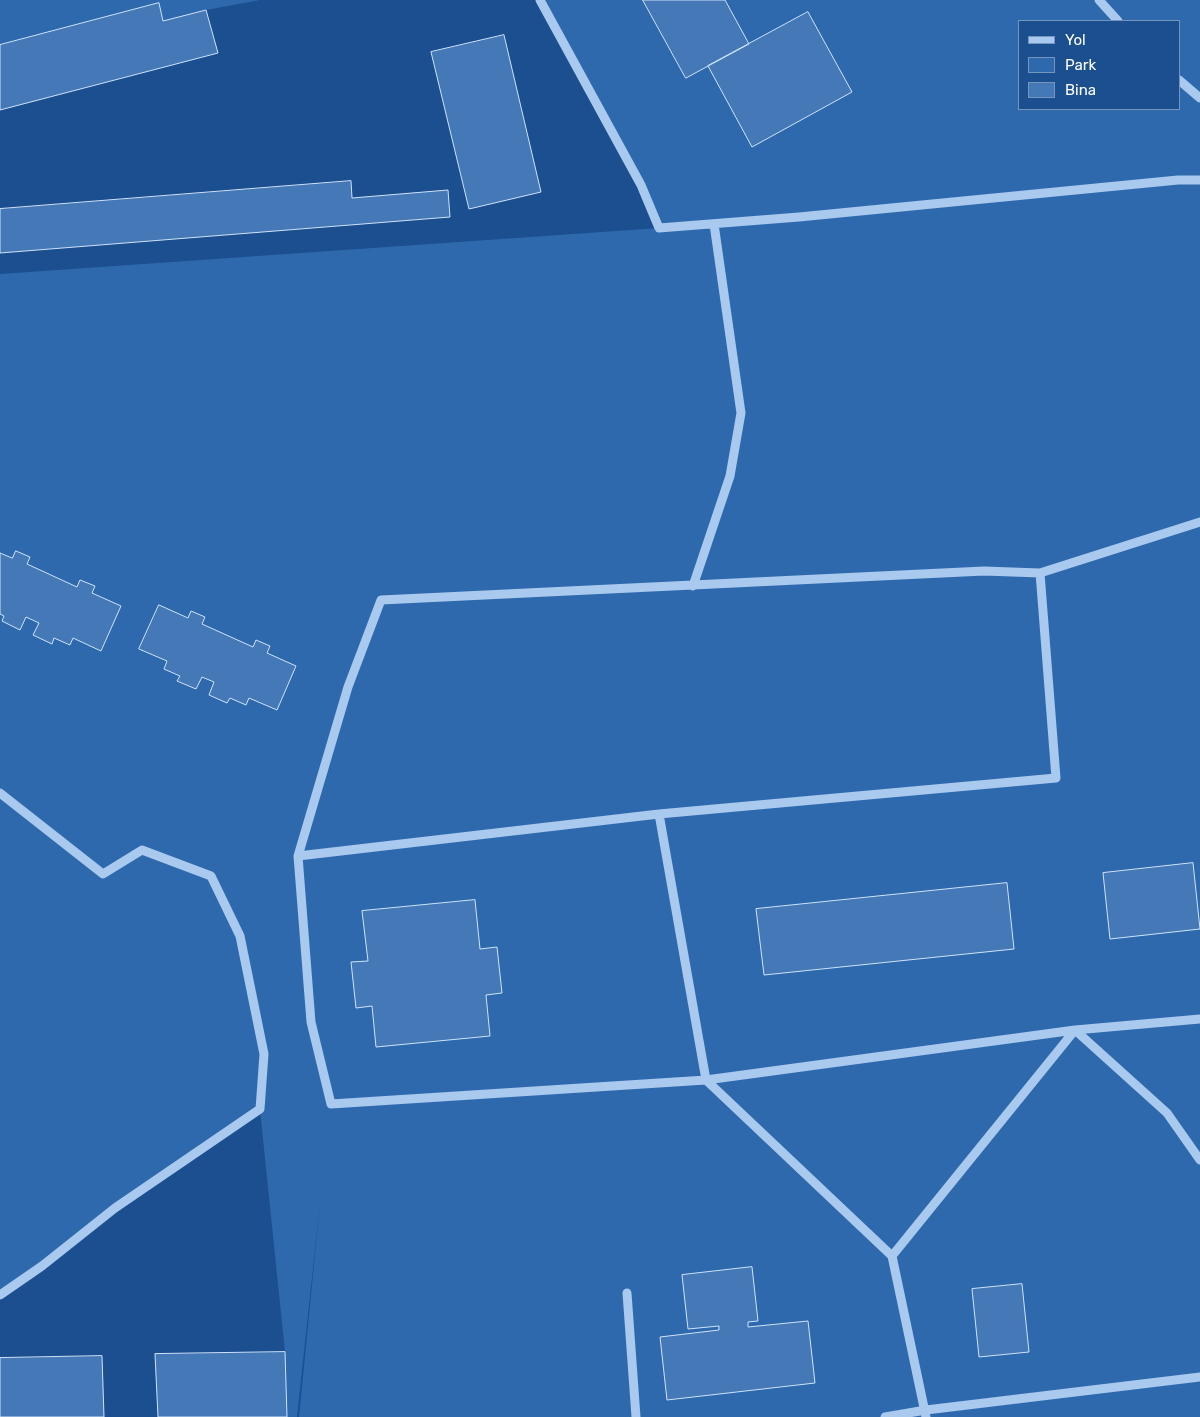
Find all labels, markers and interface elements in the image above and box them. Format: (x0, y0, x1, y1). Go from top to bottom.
legend (1018, 20, 1180, 110)
text: Yol (1065, 31, 1086, 49)
text: Park (1065, 56, 1096, 74)
text: Bina (1065, 81, 1096, 99)

